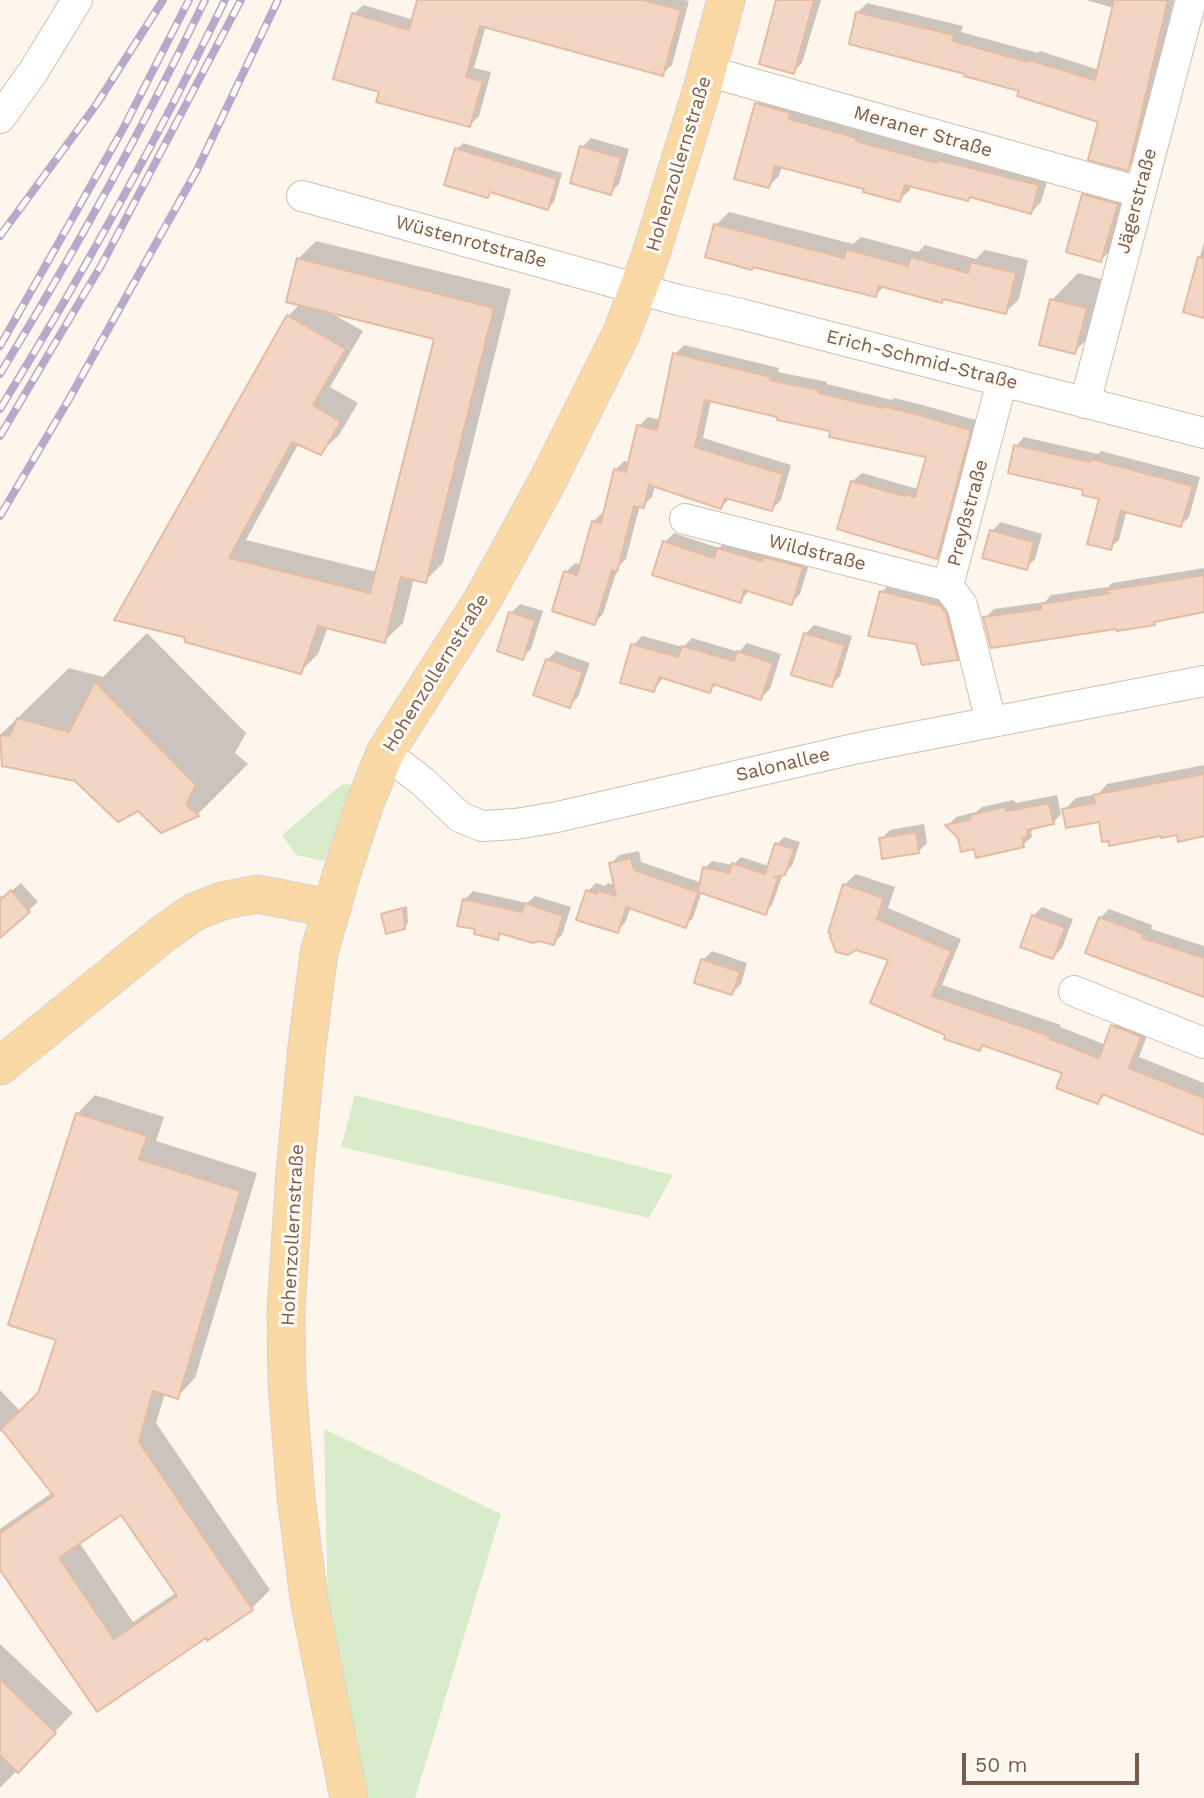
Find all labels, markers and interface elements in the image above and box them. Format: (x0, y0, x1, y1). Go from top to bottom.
street label: Hohenzollernstraße (641, 74, 717, 254)
street label: Meraner Straße (851, 101, 995, 163)
street label: Jägerstraße (1112, 146, 1162, 256)
street label: Wüstenrotstraße (393, 211, 549, 273)
street label: Erich-Schmid-Straße (824, 325, 1020, 395)
street label: Preyßstraße (943, 457, 993, 569)
street label: Wildstraße (766, 530, 868, 576)
street label: Hohenzollernstraße (378, 590, 494, 756)
street label: Salonallee (734, 743, 832, 787)
street label: Hohenzollernstraße (277, 1143, 309, 1327)
scale bar (966, 1738, 1143, 1782)
text: 50 m (975, 1752, 1027, 1777)

